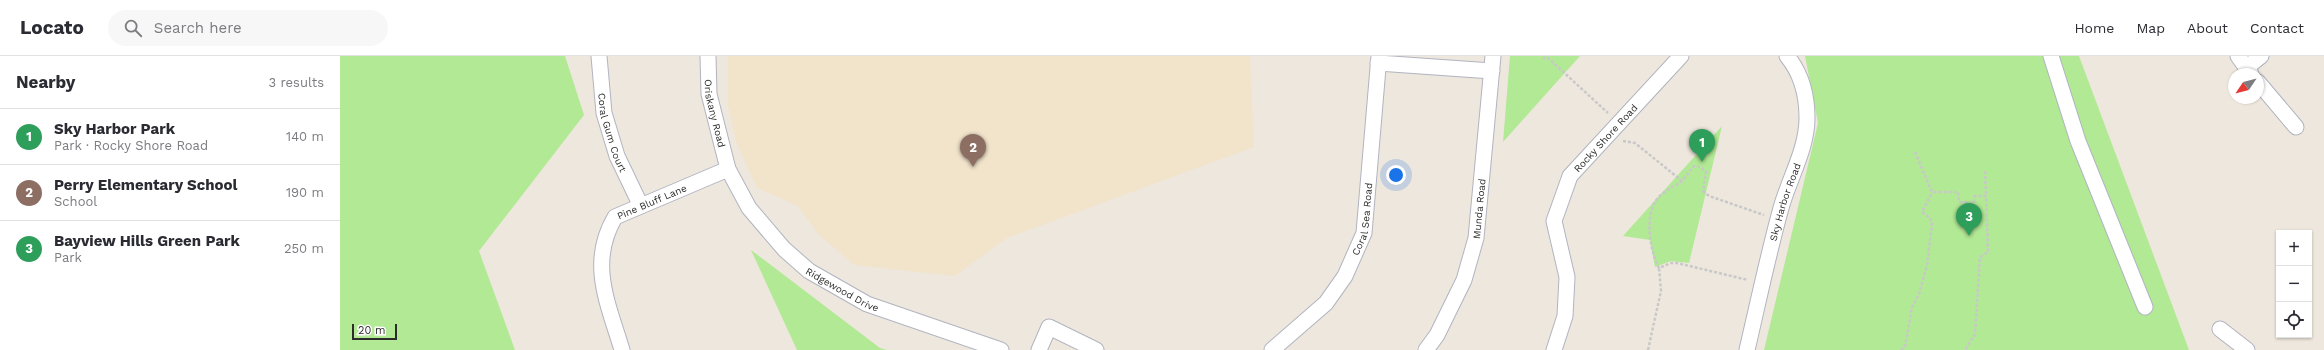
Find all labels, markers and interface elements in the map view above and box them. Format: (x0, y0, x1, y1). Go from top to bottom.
search box (108, 10, 388, 46)
text: Locato (20, 16, 84, 39)
icon: search (122, 17, 144, 39)
text: Search here (154, 19, 242, 37)
text: Home (2074, 20, 2114, 36)
text: Map (2136, 20, 2165, 36)
text: About (2187, 20, 2228, 36)
text: Contact (2250, 20, 2304, 36)
north arrow (2228, 68, 2264, 104)
text: Nearby (16, 72, 75, 92)
text: 3 results (269, 75, 324, 90)
street label: Oriskany Road (703, 79, 728, 148)
street label: Coral Gum Court (597, 92, 630, 174)
street label: Rocky Shore Road (1571, 102, 1639, 174)
text: Sky Harbor Park (54, 120, 175, 138)
text: 1 (26, 129, 32, 144)
text: 140 m (286, 129, 324, 144)
pin: 1 (1689, 129, 1715, 162)
pin: 2 (960, 134, 986, 167)
text: Park · Rocky Shore Road (54, 138, 208, 153)
street label: Sky Harbor Road (1767, 161, 1802, 242)
your location (1386, 165, 1406, 185)
text: Perry Elementary School (54, 176, 237, 194)
street label: Munda Road (1470, 178, 1487, 239)
street label: Pine Bluff Lane (615, 182, 688, 221)
street label: Coral Sea Road (1349, 182, 1374, 257)
text: 2 (25, 185, 33, 200)
text: 190 m (286, 185, 324, 200)
text: School (54, 194, 97, 209)
pin: 3 (1956, 203, 1982, 236)
map controls (2276, 230, 2312, 338)
button: + (2276, 230, 2312, 266)
text: Bayview Hills Green Park (54, 232, 240, 250)
text: 3 (25, 241, 33, 256)
text: 250 m (284, 241, 324, 256)
text: Park (54, 250, 82, 265)
street label: Ridgewood Drive (804, 265, 880, 313)
button: − (2276, 266, 2312, 302)
button: locate (2276, 302, 2312, 338)
scale bar (352, 322, 397, 341)
text: 20 m (358, 324, 386, 337)

